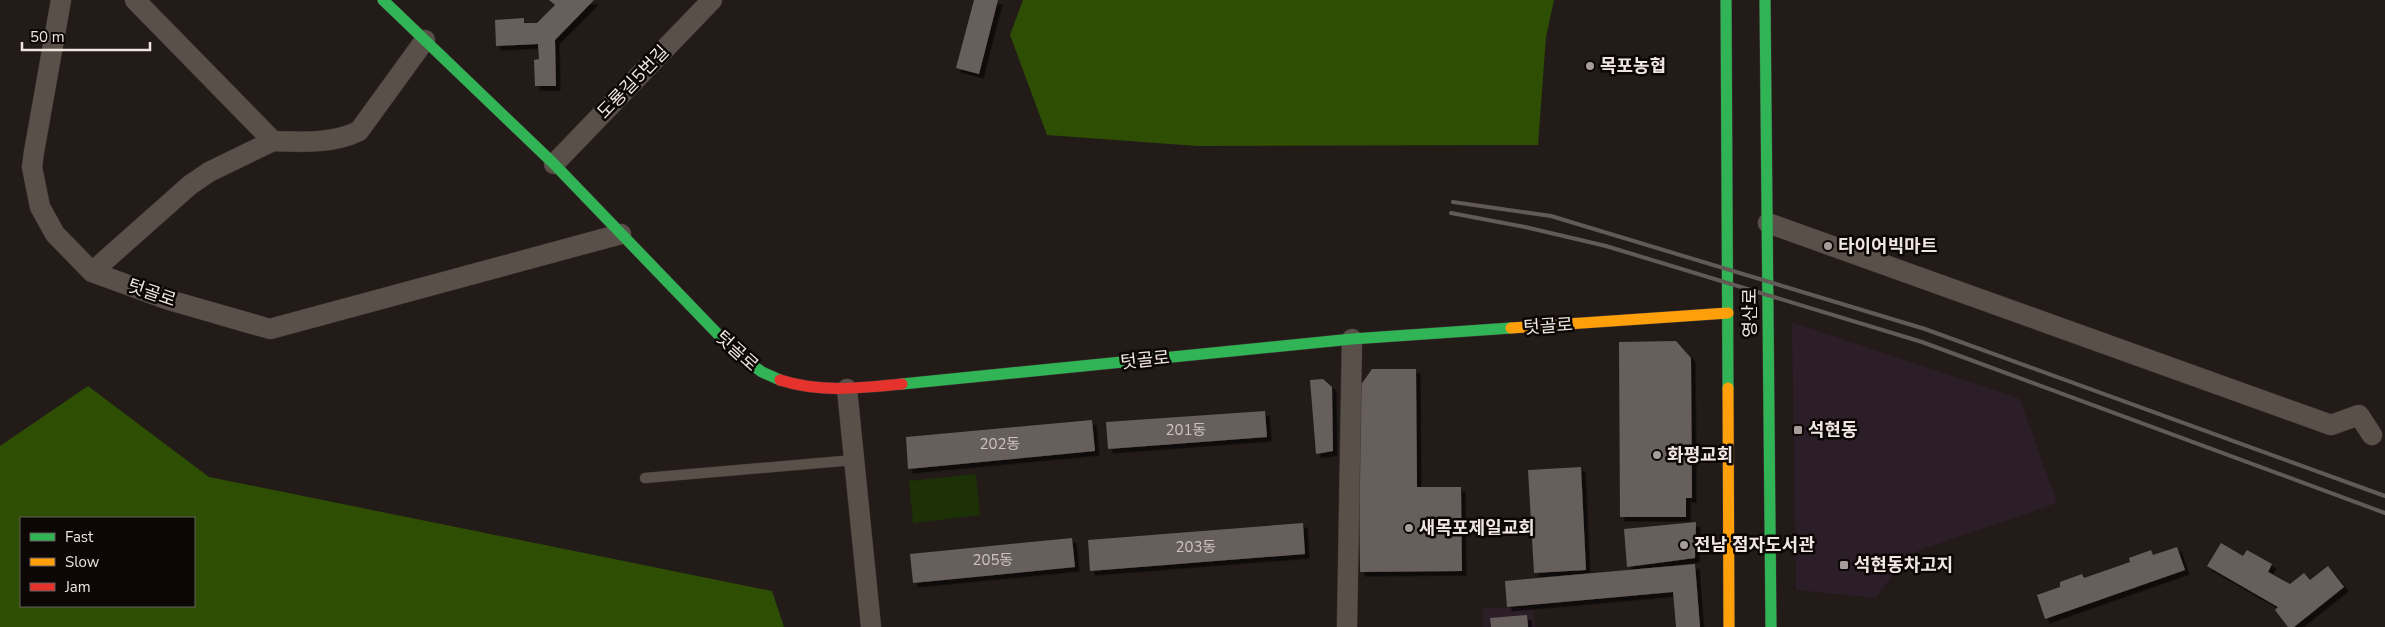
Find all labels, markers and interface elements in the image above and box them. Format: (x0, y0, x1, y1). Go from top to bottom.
scale bar (22, 20, 150, 52)
text: 50 m (30, 27, 65, 47)
street label: 도룡길5번길 (592, 40, 674, 124)
place label: 목포농협 (1600, 54, 1666, 78)
marker: 목포농협 (1584, 60, 1596, 72)
place label: 타이어빅마트 (1838, 234, 1937, 258)
marker: 타이어빅마트 (1822, 240, 1834, 252)
street label: 텃골로 (125, 274, 179, 312)
street label: 영산로 (1738, 288, 1762, 338)
street label: 텃골로 (1522, 312, 1574, 340)
street label: 텃골로 (711, 325, 763, 377)
street label: 텃골로 (1119, 345, 1171, 375)
place label: 석현동 (1808, 418, 1858, 442)
house number: 201동 (1166, 420, 1206, 440)
marker: 석현동 (1792, 424, 1804, 436)
house number: 202동 (980, 434, 1020, 454)
place label: 화평교회 (1667, 443, 1733, 467)
marker: 화평교회 (1651, 449, 1663, 461)
place label: 새목포제일교회 (1419, 516, 1535, 540)
legend (20, 517, 195, 607)
marker: 새목포제일교회 (1403, 522, 1415, 534)
text: Fast (65, 527, 94, 547)
place label: 전남 점자도서관 (1694, 533, 1815, 557)
house number: 203동 (1176, 537, 1216, 557)
marker: 전남 점자도서관 (1678, 539, 1690, 551)
house number: 205동 (973, 550, 1013, 570)
text: Slow (65, 552, 100, 572)
place label: 석현동차고지 (1854, 553, 1953, 577)
marker: 석현동차고지 (1838, 559, 1850, 571)
text: Jam (64, 577, 91, 597)

